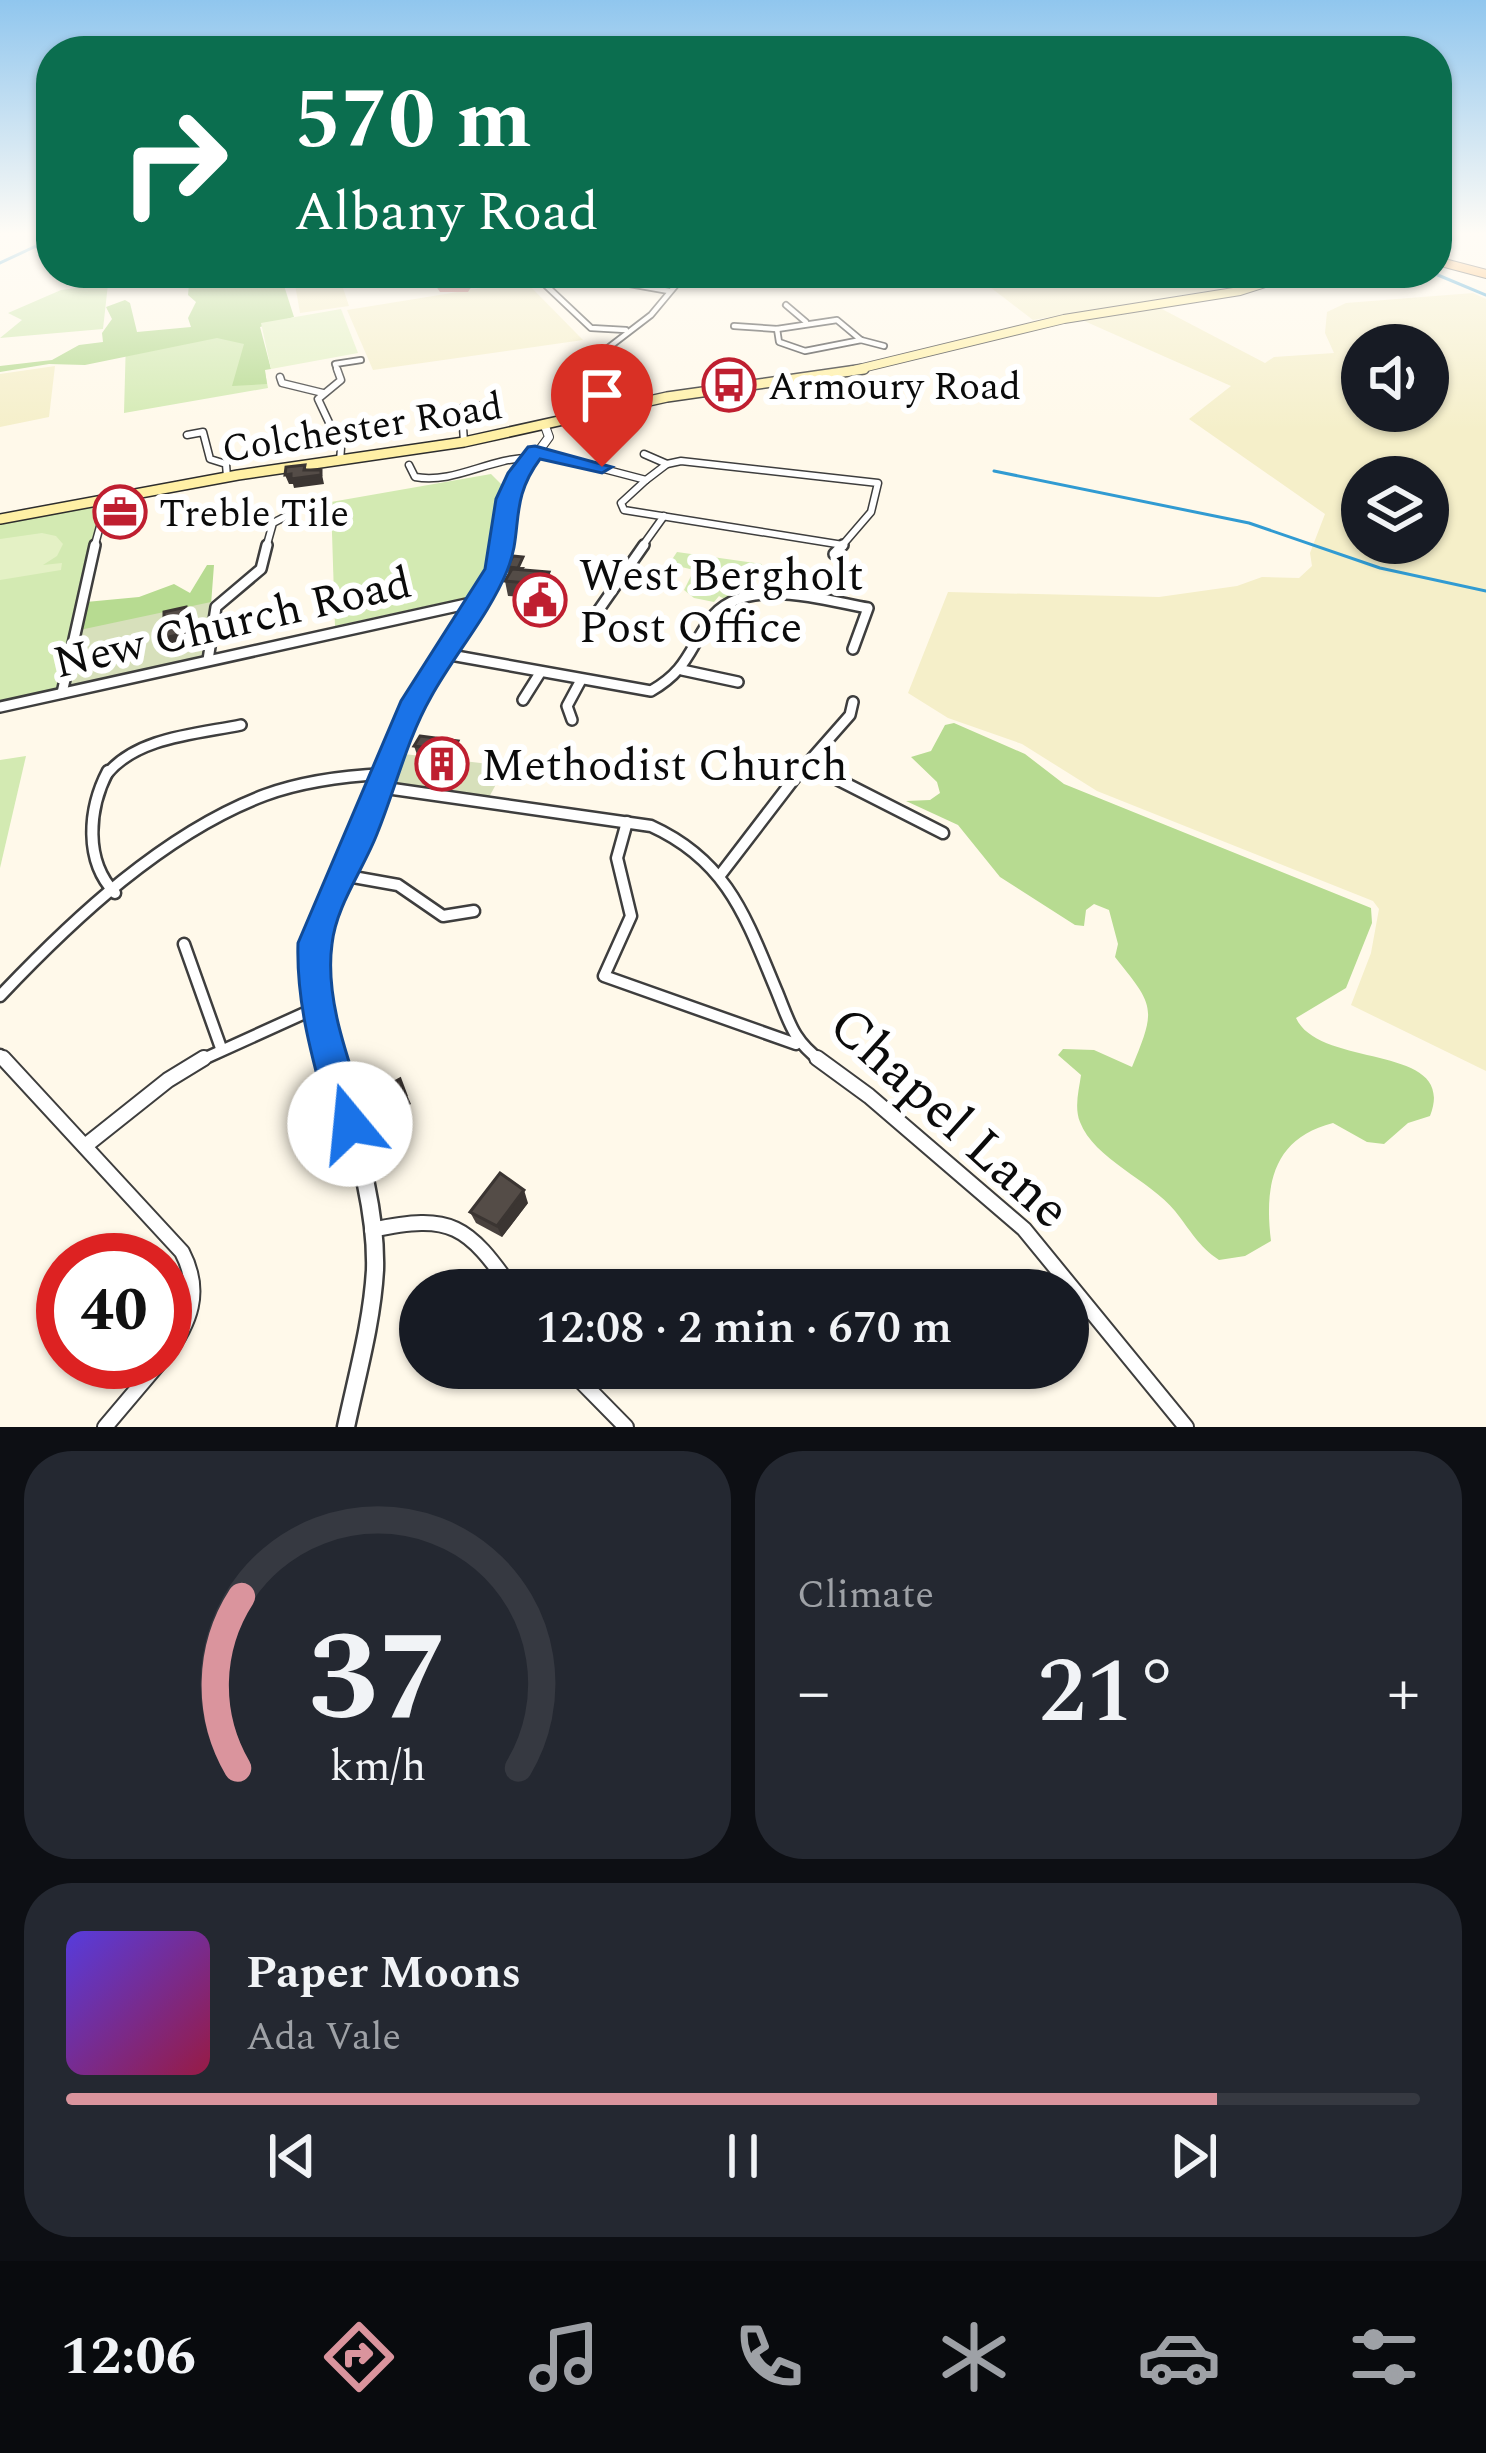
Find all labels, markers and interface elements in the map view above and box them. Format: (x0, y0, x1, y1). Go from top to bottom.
text: 570 m (294, 57, 532, 185)
icon: right (96, 84, 252, 240)
text: Albany Road (294, 172, 599, 254)
map controls (1341, 324, 1449, 564)
button: sound (1341, 324, 1449, 432)
pin (551, 344, 653, 467)
bus stop icon: Armoury Road (701, 357, 757, 413)
place label: Armoury Road (768, 358, 1021, 417)
icon: arrive (569, 362, 635, 428)
street label: Colchester Road (218, 377, 507, 480)
button: layers (1341, 456, 1449, 564)
office icon: Treble Tile (92, 484, 148, 540)
place label: Treble Tile (159, 485, 349, 544)
place label: West Bergholt Post Office (579, 542, 864, 663)
street label: New Church Road (47, 549, 418, 698)
public building icon: West Bergholt Post Office (512, 572, 568, 628)
place label: Methodist Church (481, 732, 848, 801)
building icon: Methodist Church (414, 736, 470, 792)
street label: Chapel Lane (810, 987, 1088, 1249)
position arrow (287, 1061, 413, 1187)
speed limit sign: 40 (36, 1233, 192, 1389)
text: 12:08 · 2 min · 670 m (536, 1294, 952, 1363)
text: Climate (797, 1566, 934, 1625)
text: 37 (307, 1585, 448, 1775)
text: 21° (1038, 1625, 1179, 1762)
text: − (797, 1643, 830, 1744)
text: + (1387, 1643, 1420, 1744)
text: km/h (329, 1735, 426, 1800)
text: Paper Moons (246, 1939, 521, 2008)
text: Ada Vale (246, 2008, 401, 2067)
icon: previous (259, 2123, 325, 2189)
icon: pause (710, 2123, 776, 2189)
icon: next (1161, 2123, 1227, 2189)
icon: directions (317, 2315, 401, 2399)
icon: music (522, 2315, 606, 2399)
icon: phone (727, 2315, 811, 2399)
icon: climate (932, 2315, 1016, 2399)
icon: car (1137, 2315, 1221, 2399)
icon: filters (1342, 2315, 1426, 2399)
text: 12:06 (60, 2316, 196, 2398)

